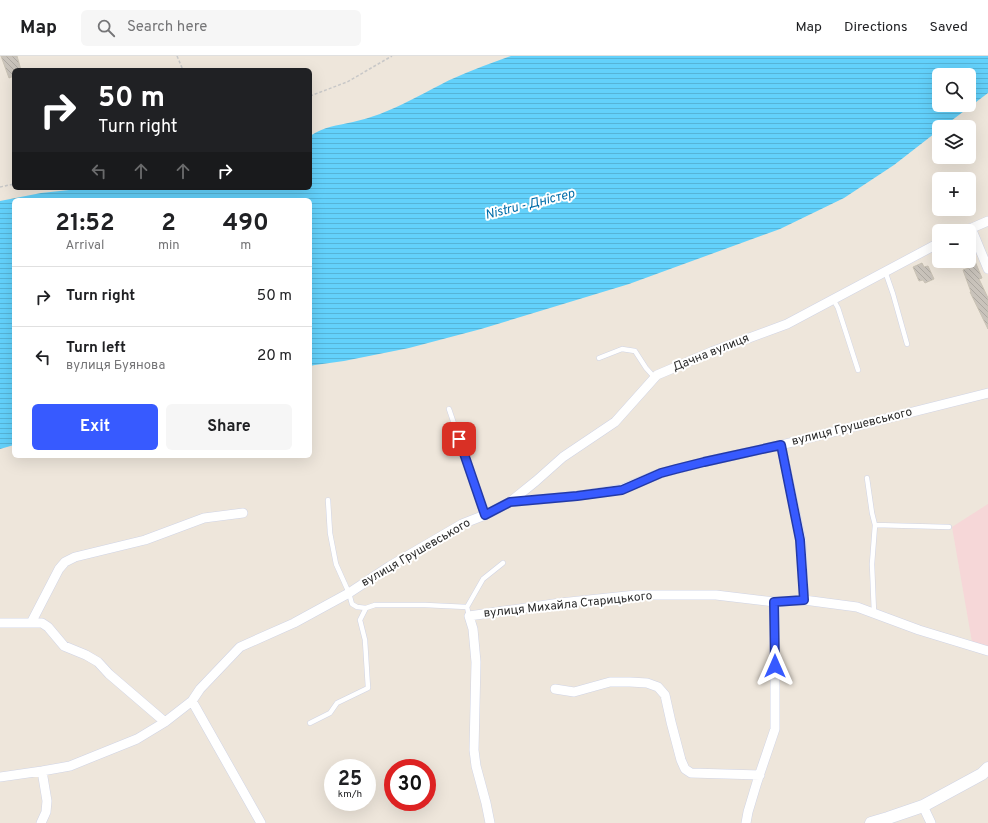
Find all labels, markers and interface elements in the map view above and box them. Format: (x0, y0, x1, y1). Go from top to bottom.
search box (81, 10, 361, 46)
text: Map (20, 16, 57, 40)
icon: search (95, 17, 117, 39)
text: Search here (127, 18, 207, 37)
text: Map (796, 19, 822, 36)
text: Directions (844, 19, 908, 36)
text: Saved (930, 19, 968, 36)
map controls (932, 68, 976, 268)
button: search (932, 68, 976, 112)
text: 50 m (98, 81, 165, 117)
icon: right (32, 84, 84, 136)
text: Turn right (98, 116, 178, 139)
button: layers (932, 120, 976, 164)
icon: left (88, 160, 110, 182)
icon: ahead (130, 160, 152, 182)
icon: ahead (172, 160, 194, 182)
icon: right (214, 160, 236, 182)
button: + (932, 172, 976, 216)
water label: Nistru - Дністер (484, 186, 577, 224)
text: 21:52 (55, 209, 115, 239)
text: 2 (161, 209, 176, 239)
text: 490 (223, 209, 269, 239)
button: − (932, 224, 976, 268)
text: Arrival (66, 238, 104, 254)
text: min (158, 238, 180, 254)
text: m (240, 238, 251, 254)
icon: right (32, 286, 54, 308)
text: Turn right (66, 287, 135, 306)
text: 50 m (257, 287, 292, 306)
street label: Дачна вулиця (670, 330, 752, 376)
text: Turn left (66, 339, 126, 358)
icon: left (32, 346, 54, 368)
text: 20 m (257, 347, 292, 366)
text: вулиця Буянова (66, 358, 165, 374)
button: Exit (32, 404, 158, 450)
button: Share (166, 404, 292, 450)
street label: вулиця Грушевського (790, 404, 914, 450)
pin (442, 422, 476, 456)
icon: arrive (448, 428, 470, 450)
street label: вулиця Грушевського (358, 515, 474, 591)
street label: вулиця Михайла Старицького (483, 588, 654, 622)
position arrow (754, 645, 796, 687)
speed limit sign: 30 (384, 759, 436, 811)
text: 25 (338, 767, 362, 793)
text: km/h (338, 788, 362, 801)

